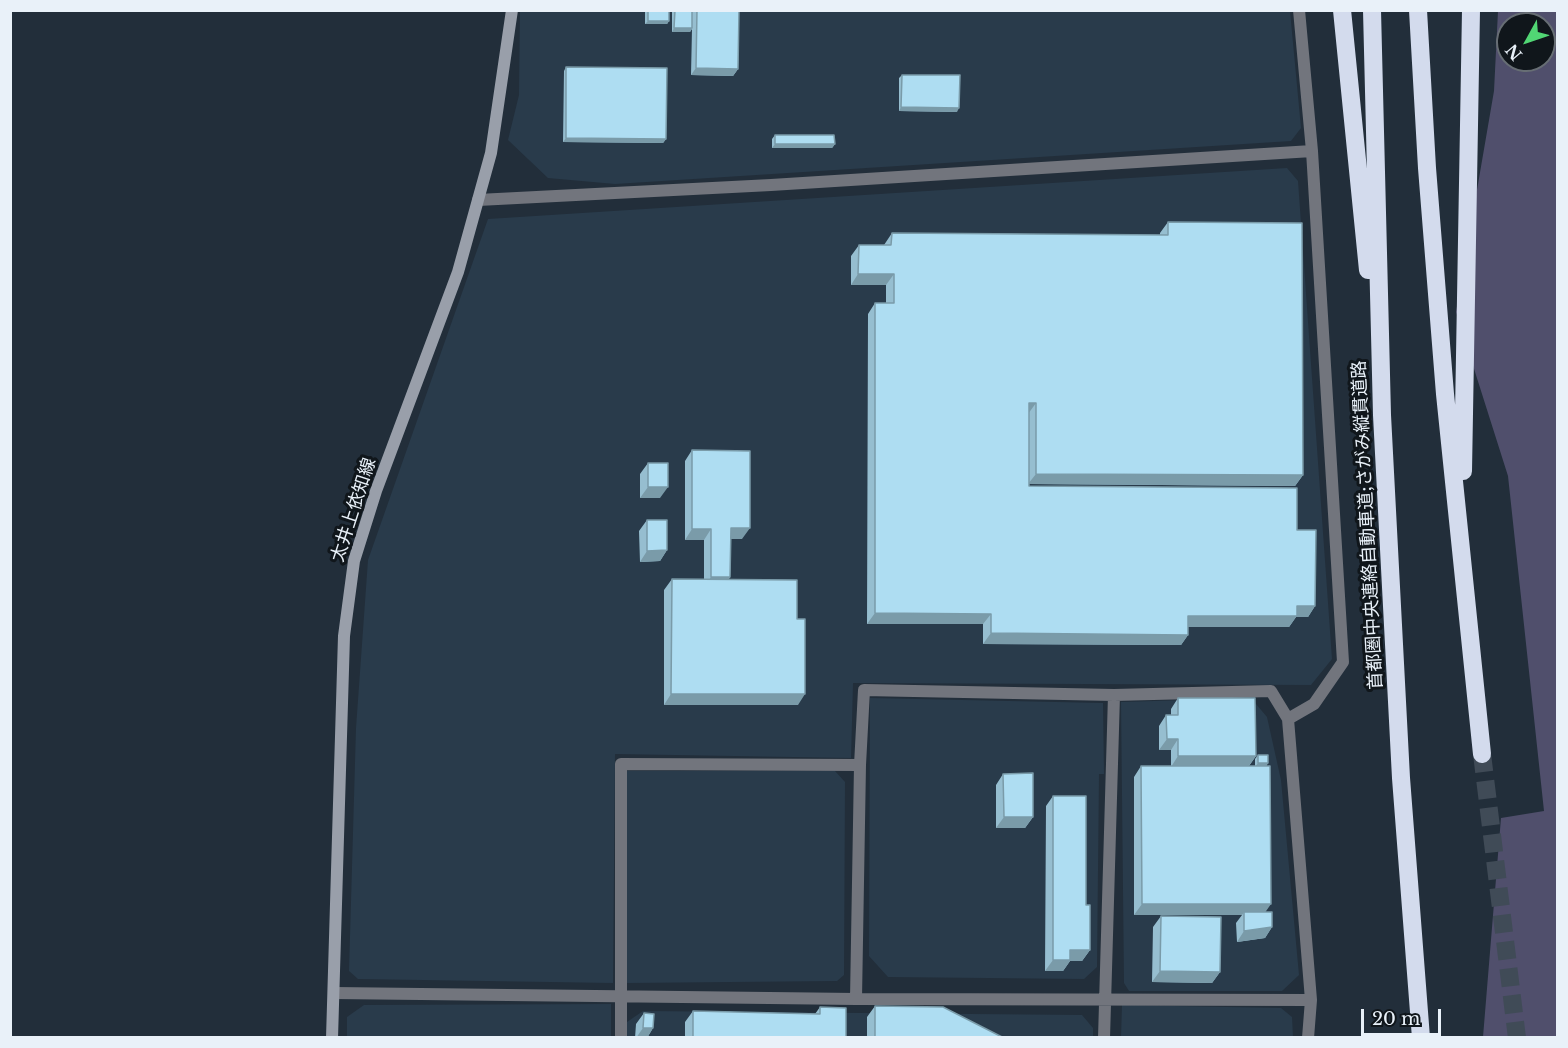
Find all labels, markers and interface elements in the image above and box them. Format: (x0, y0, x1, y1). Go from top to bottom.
north arrow (1496, 12, 1556, 72)
text: N (1501, 40, 1526, 64)
street label: 首都圏中央連絡自動車道;さがみ縦貫道路 (1349, 360, 1387, 690)
street label: 太井上依知線 (327, 455, 381, 565)
scale bar (1364, 997, 1444, 1035)
text: 20 m (1372, 1008, 1420, 1030)

